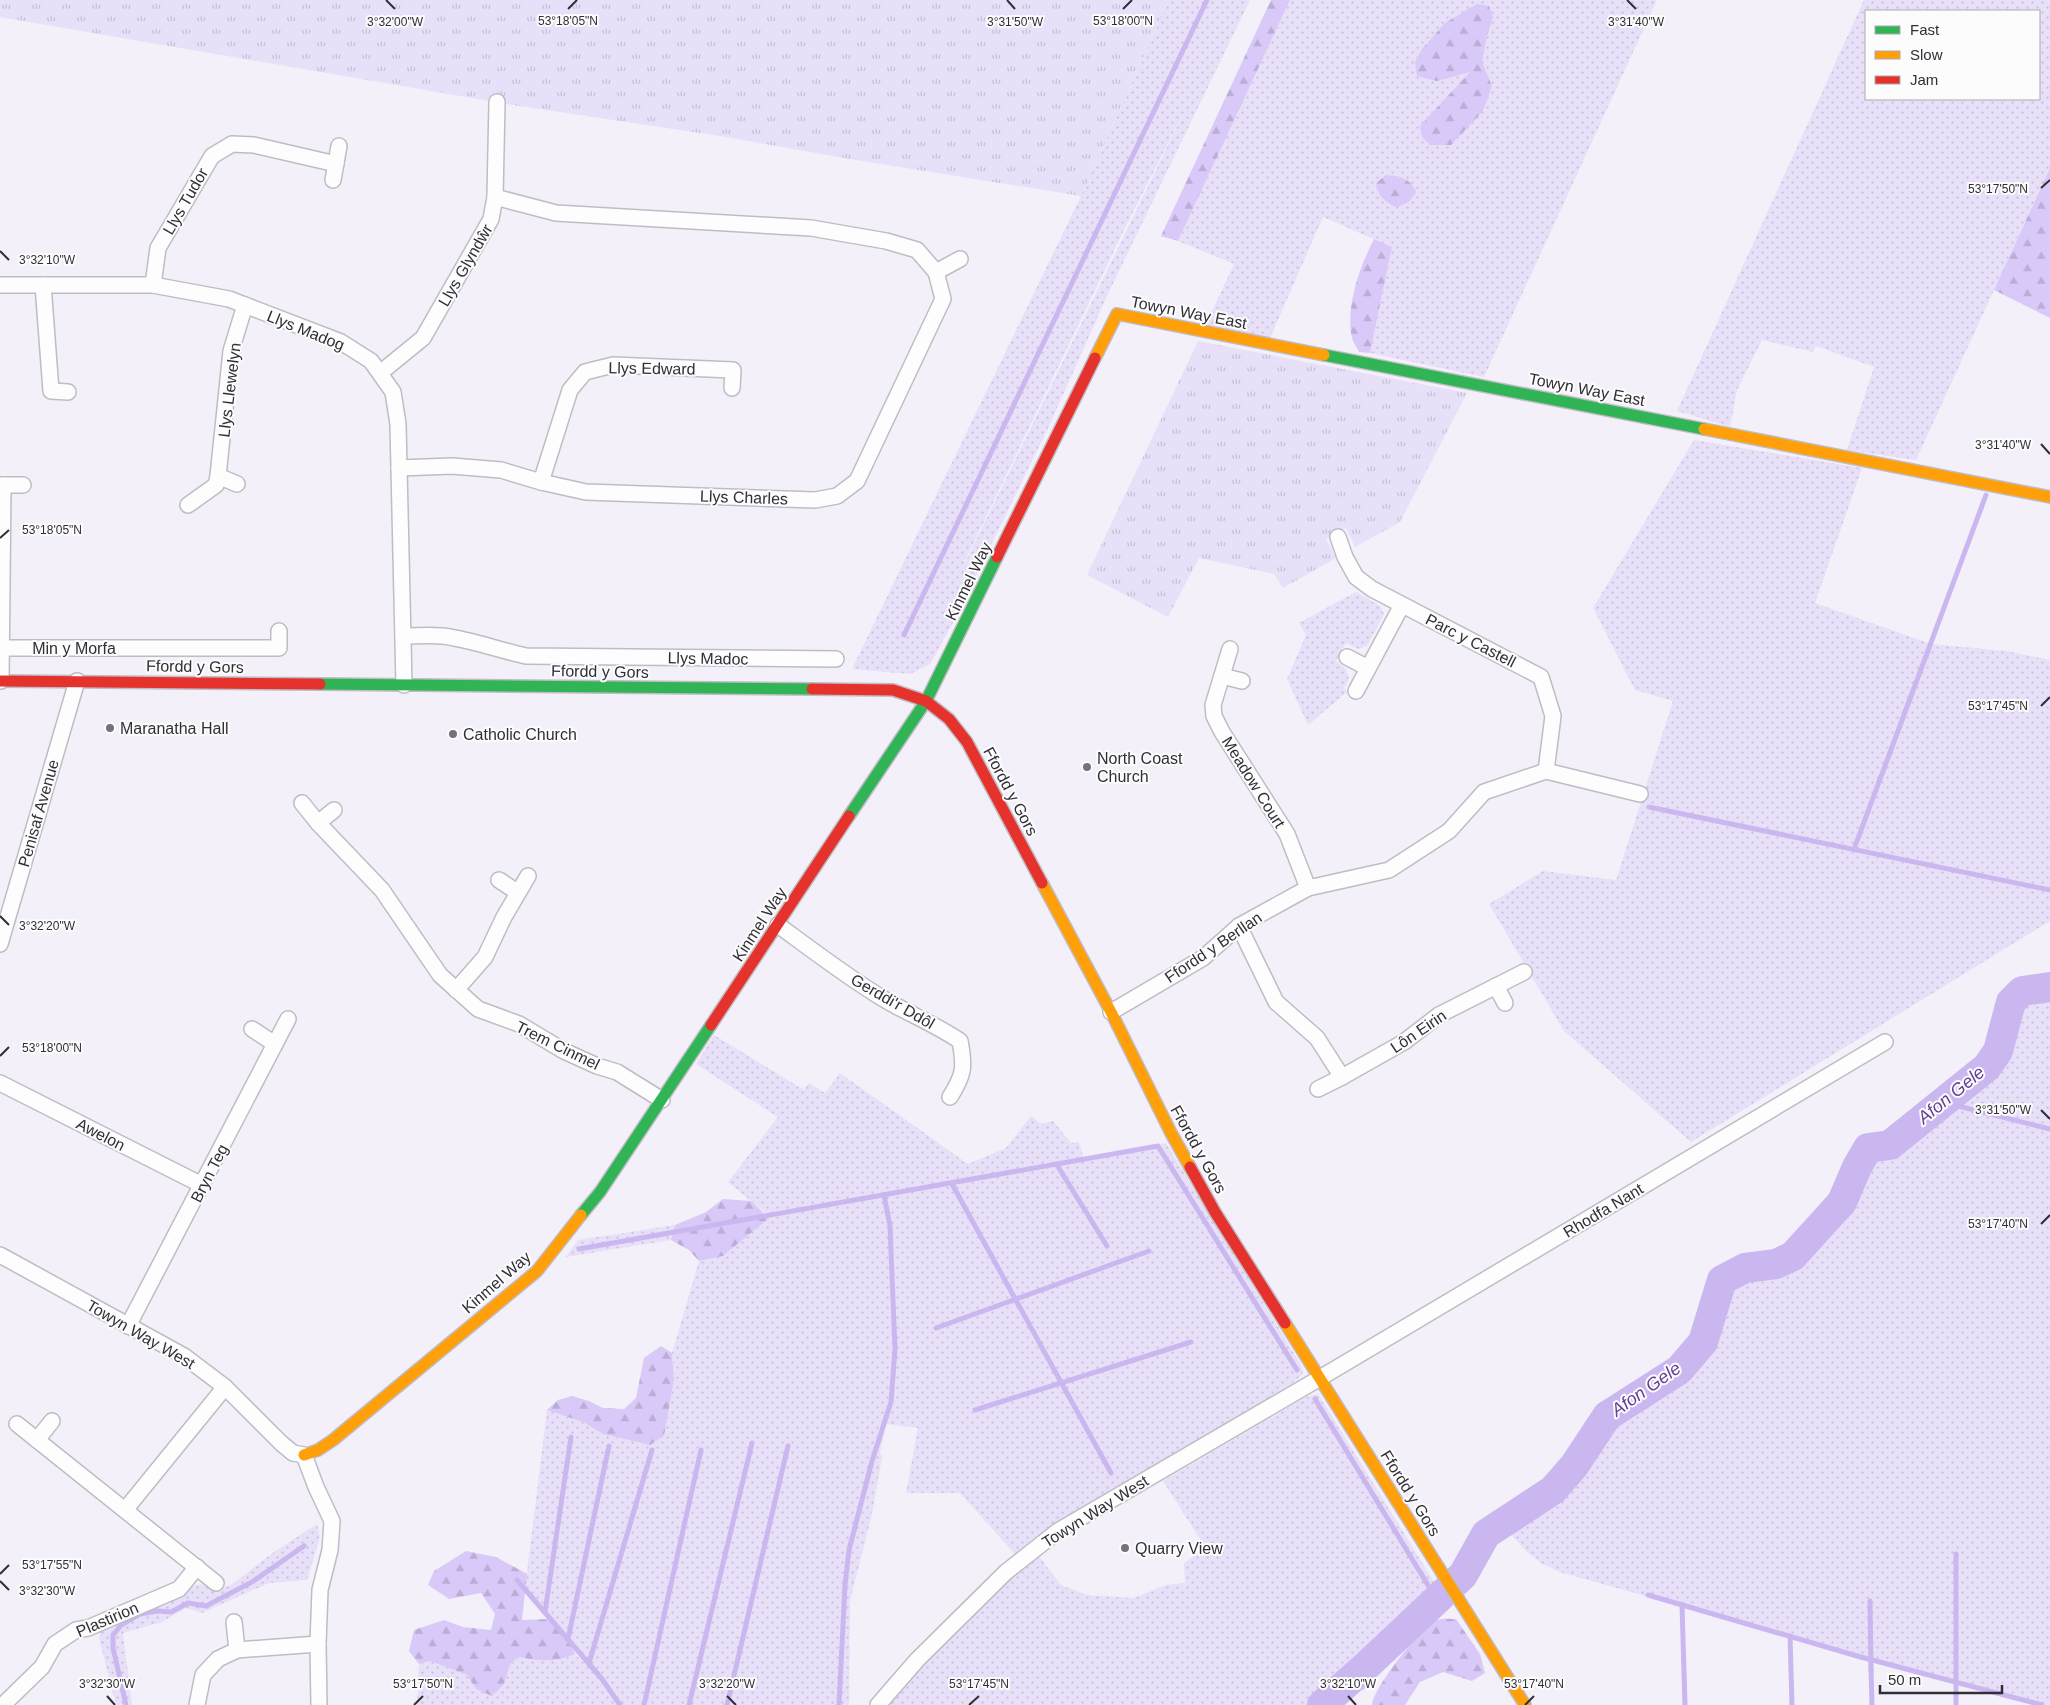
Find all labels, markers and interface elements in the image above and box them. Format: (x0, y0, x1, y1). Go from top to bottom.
legend (1865, 10, 2040, 100)
text: 53°18'05"N (538, 14, 598, 28)
text: 53°18'00"N (1093, 14, 1153, 28)
text: 3°32'00"W (367, 15, 424, 29)
text: 3°31'50"W (987, 15, 1044, 29)
text: 3°31'40"W (1608, 15, 1665, 29)
text: Fast (1910, 21, 1940, 38)
text: Slow (1910, 46, 1943, 63)
text: Jam (1910, 71, 1938, 88)
street label: Llys Tudor (160, 164, 212, 237)
text: 53°17'50"N (1968, 182, 2028, 196)
street label: Llys Glyndŵr (435, 221, 496, 309)
text: 3°32'10"W (19, 253, 76, 267)
street label: Towyn Way East (1130, 293, 1249, 332)
street label: Llys Madog (265, 307, 347, 354)
street label: Llys Llewelyn (215, 342, 244, 438)
street label: Llys Edward (608, 359, 696, 378)
street label: Towyn Way East (1528, 370, 1647, 409)
text: 3°31'40"W (1975, 438, 2032, 452)
street label: Llys Charles (700, 487, 788, 508)
text: 53°18'05"N (22, 523, 82, 537)
street label: Kinmel Way (942, 539, 995, 623)
street label: Parc y Castell (1423, 610, 1519, 670)
street label: Min y Morfa (32, 640, 116, 657)
street label: Llys Madoc (667, 649, 749, 668)
street label: Ffordd y Gors (146, 657, 244, 676)
street label: Ffordd y Gors (551, 662, 649, 681)
text: 53°17'45"N (1968, 699, 2028, 713)
place label: Maranatha Hall (120, 720, 229, 737)
marker: Maranatha Hall (104, 722, 116, 734)
place label: Catholic Church (463, 726, 577, 743)
marker: Catholic Church (447, 728, 459, 740)
street label: Meadow Court (1219, 734, 1289, 831)
street label: Ffordd y Gors (980, 744, 1041, 838)
place label: North Coast Church (1097, 750, 1183, 785)
street label: Penisaf Avenue (15, 757, 62, 869)
marker: North Coast Church (1081, 761, 1093, 773)
street label: Kinmel Way (729, 884, 790, 964)
street label: Ffordd y Berllan (1162, 909, 1265, 986)
text: 3°32'20"W (19, 919, 76, 933)
street label: Gerddi'r Ddôl (848, 971, 938, 1032)
street label: Lôn Eirin (1387, 1007, 1449, 1056)
street label: Trem Cinmel (513, 1018, 602, 1073)
text: 53°18'00"N (22, 1041, 82, 1055)
water label: Afon Gele (1913, 1062, 1988, 1129)
street label: Ffordd y Gors (1167, 1102, 1230, 1196)
text: 3°31'50"W (1975, 1103, 2032, 1117)
street label: Awelon (74, 1115, 128, 1154)
street label: Bryn Teg (188, 1141, 231, 1205)
street label: Rhodfa Nant (1560, 1180, 1647, 1241)
text: 53°17'40"N (1968, 1217, 2028, 1231)
street label: Kinmel Way (459, 1248, 534, 1317)
street label: Towyn Way West (84, 1297, 198, 1373)
water label: Afon Gele (1607, 1358, 1685, 1421)
street label: Ffordd y Gors (1377, 1447, 1444, 1539)
street label: Towyn Way West (1039, 1472, 1152, 1551)
place label: Quarry View (1135, 1540, 1223, 1557)
marker: Quarry View (1119, 1542, 1131, 1554)
text: 53°17'55"N (22, 1558, 82, 1572)
text: 3°32'30"W (19, 1584, 76, 1598)
street label: Plastirion (74, 1599, 141, 1640)
scale bar (1880, 1662, 2002, 1694)
text: 50 m (1888, 1671, 1921, 1688)
text: 3°32'30"W (79, 1677, 136, 1691)
text: 53°17'50"N (393, 1677, 453, 1691)
text: 3°32'20"W (699, 1677, 756, 1691)
text: 53°17'45"N (949, 1677, 1009, 1691)
text: 3°32'10"W (1320, 1677, 1377, 1691)
text: 53°17'40"N (1504, 1677, 1564, 1691)

